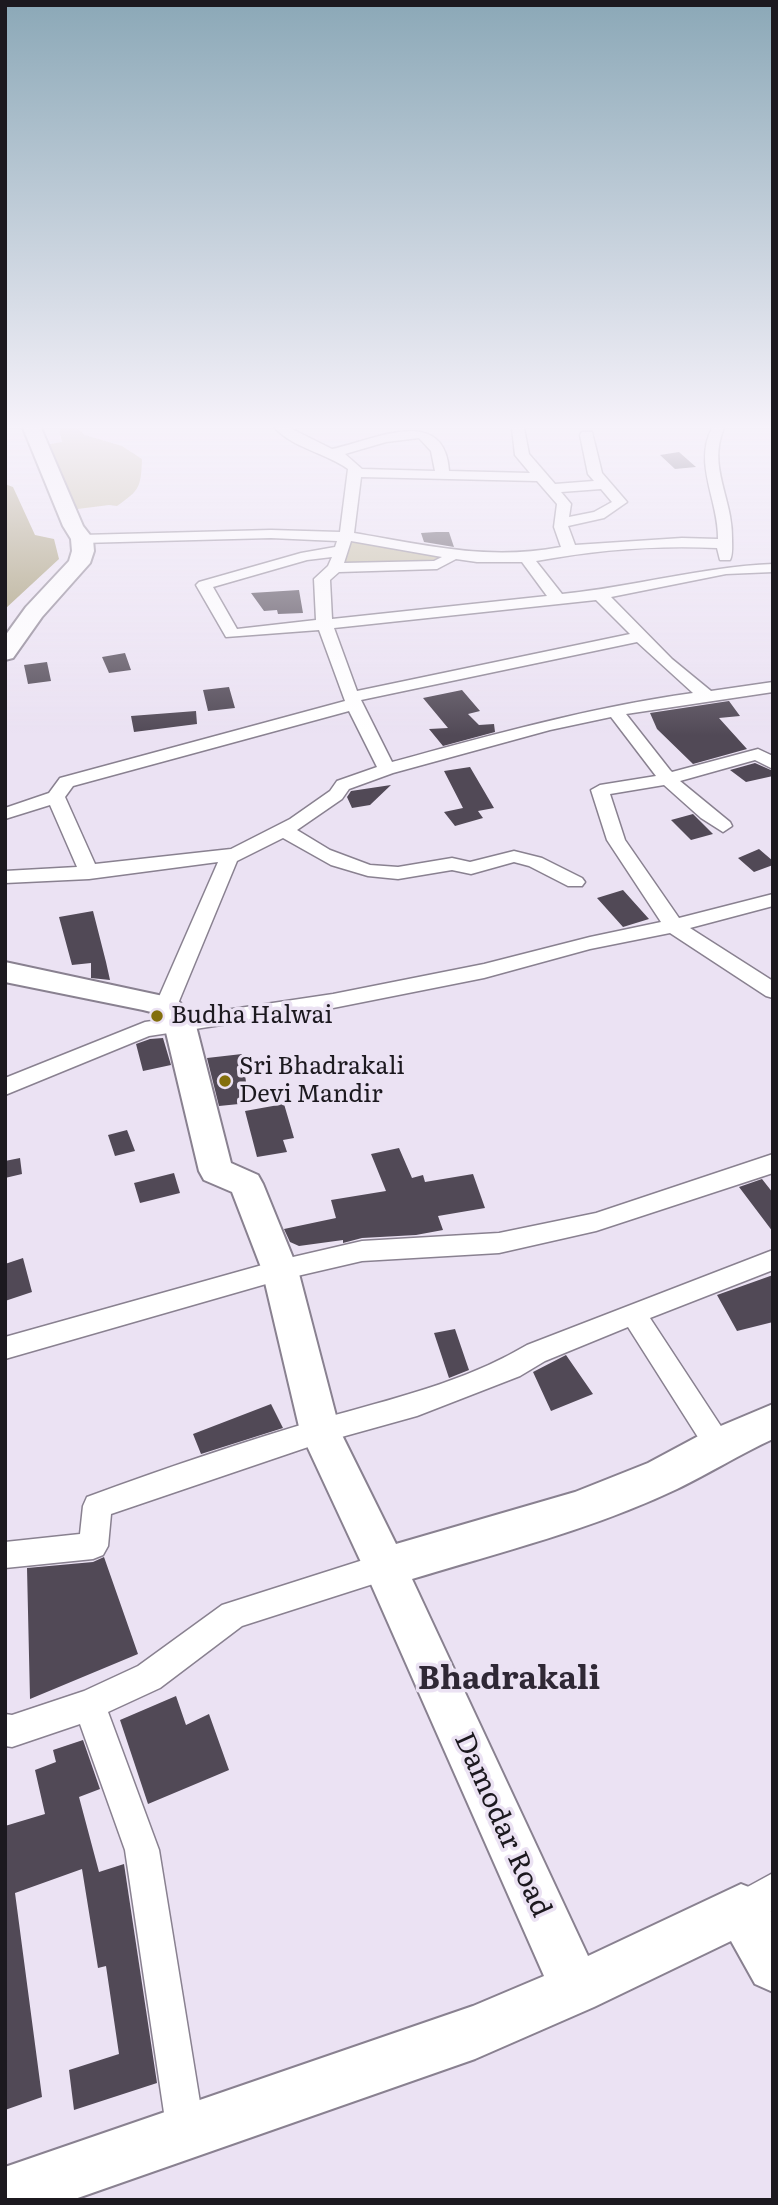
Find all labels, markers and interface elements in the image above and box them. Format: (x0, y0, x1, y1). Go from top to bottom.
place label: Budha Halwai (171, 1002, 332, 1030)
marker: Budha Halwai (149, 1008, 165, 1024)
place label: Sri Bhadrakali Devi Mandir (239, 1053, 404, 1109)
marker: Sri Bhadrakali Devi Mandir (217, 1073, 233, 1089)
district label: Bhadrakali (418, 1661, 600, 1699)
street label: Damodar Road (446, 1728, 558, 1922)

